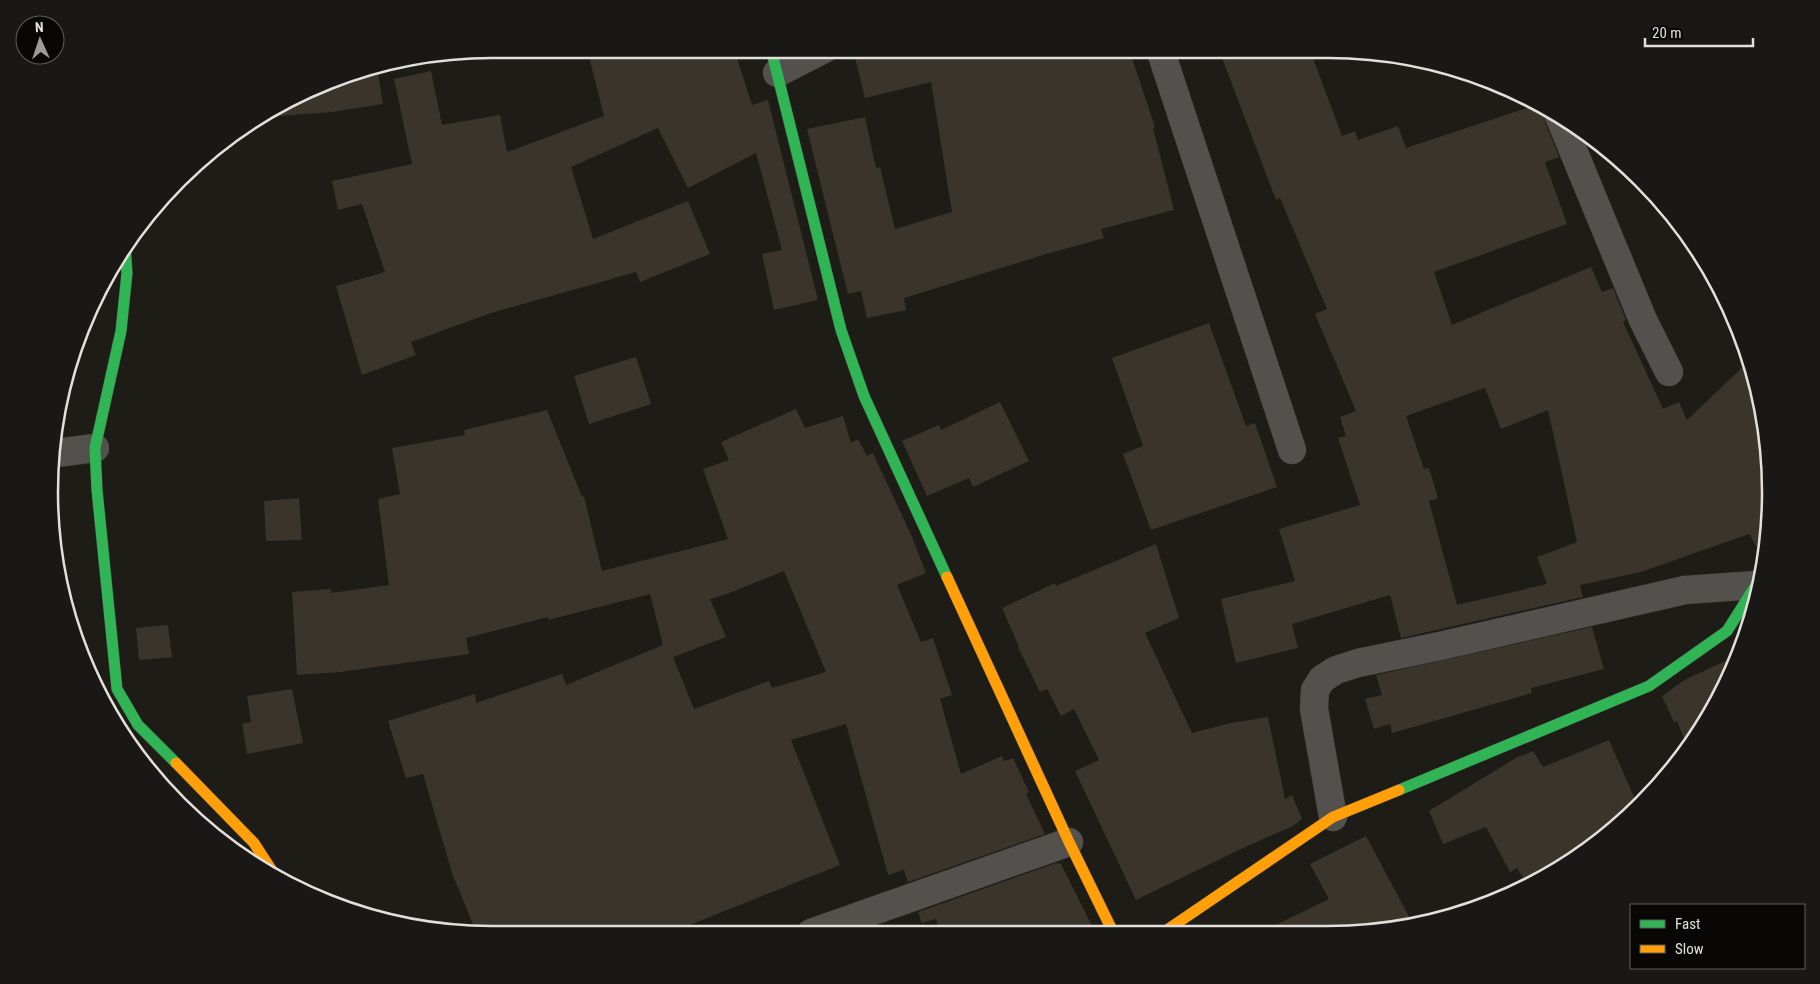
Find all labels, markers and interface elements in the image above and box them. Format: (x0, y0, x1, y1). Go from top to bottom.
north arrow (15, 15, 65, 65)
scale bar (1645, 15, 1752, 47)
text: N (35, 19, 44, 35)
text: 20 m (1652, 24, 1682, 42)
legend (1630, 904, 1805, 969)
text: Fast (1675, 915, 1700, 933)
text: Slow (1675, 940, 1704, 958)

